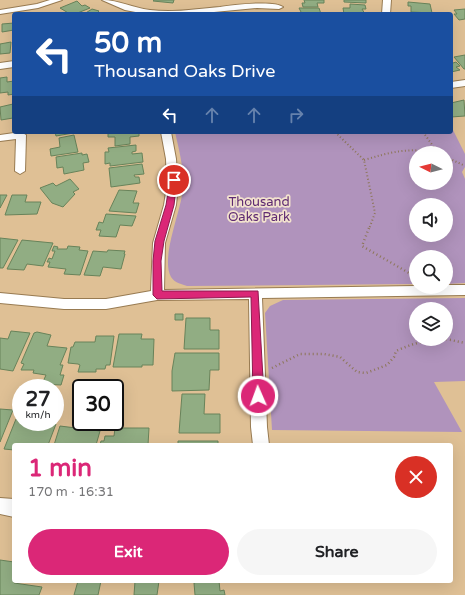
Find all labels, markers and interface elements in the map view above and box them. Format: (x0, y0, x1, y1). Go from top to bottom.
text: 50 m (94, 26, 162, 60)
icon: left (28, 28, 80, 80)
text: Thousand Oaks Drive (94, 60, 275, 82)
icon: left (159, 104, 181, 126)
icon: ahead (201, 104, 223, 126)
icon: ahead (243, 104, 265, 126)
icon: right (285, 104, 307, 126)
north arrow (409, 146, 453, 190)
map controls (409, 146, 453, 346)
pin (157, 163, 191, 197)
icon: arrive (163, 169, 185, 191)
park label: Thousand Oaks Park (228, 194, 290, 225)
button: sound (409, 198, 453, 242)
button: search (409, 250, 453, 294)
button: layers (409, 302, 453, 346)
position arrow (237, 375, 279, 417)
speed limit sign: 30 (72, 379, 124, 431)
text: 27 (25, 388, 51, 412)
text: km/h (25, 409, 51, 421)
text: 1 min (28, 454, 92, 483)
button: close (395, 456, 437, 498)
text: 170 m · 16:31 (28, 484, 114, 500)
button: Exit (28, 529, 229, 575)
button: Share (237, 529, 437, 575)

